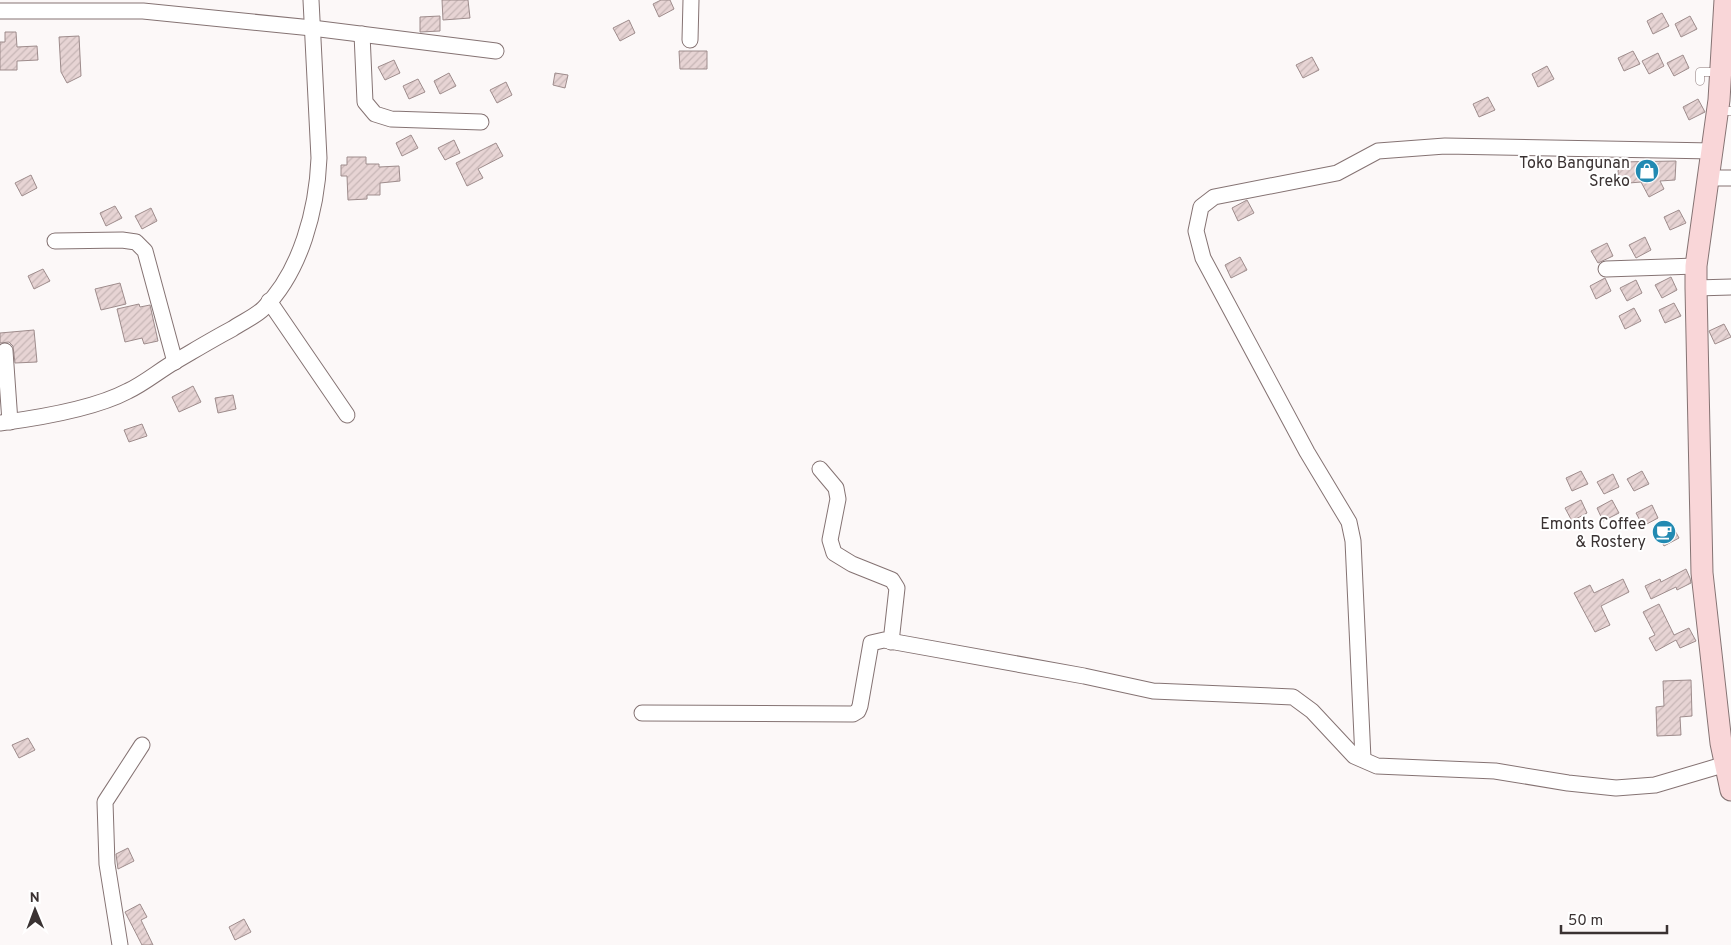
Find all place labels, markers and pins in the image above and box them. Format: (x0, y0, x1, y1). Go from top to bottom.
place label: Toko Bangunan Sreko (1519, 154, 1630, 192)
shop icon: Toko Bangunan Sreko (1634, 158, 1660, 184)
place label: Emonts Coffee & Rostery (1540, 515, 1646, 553)
cafe icon: Emonts Coffee & Rostery (1651, 519, 1677, 545)

